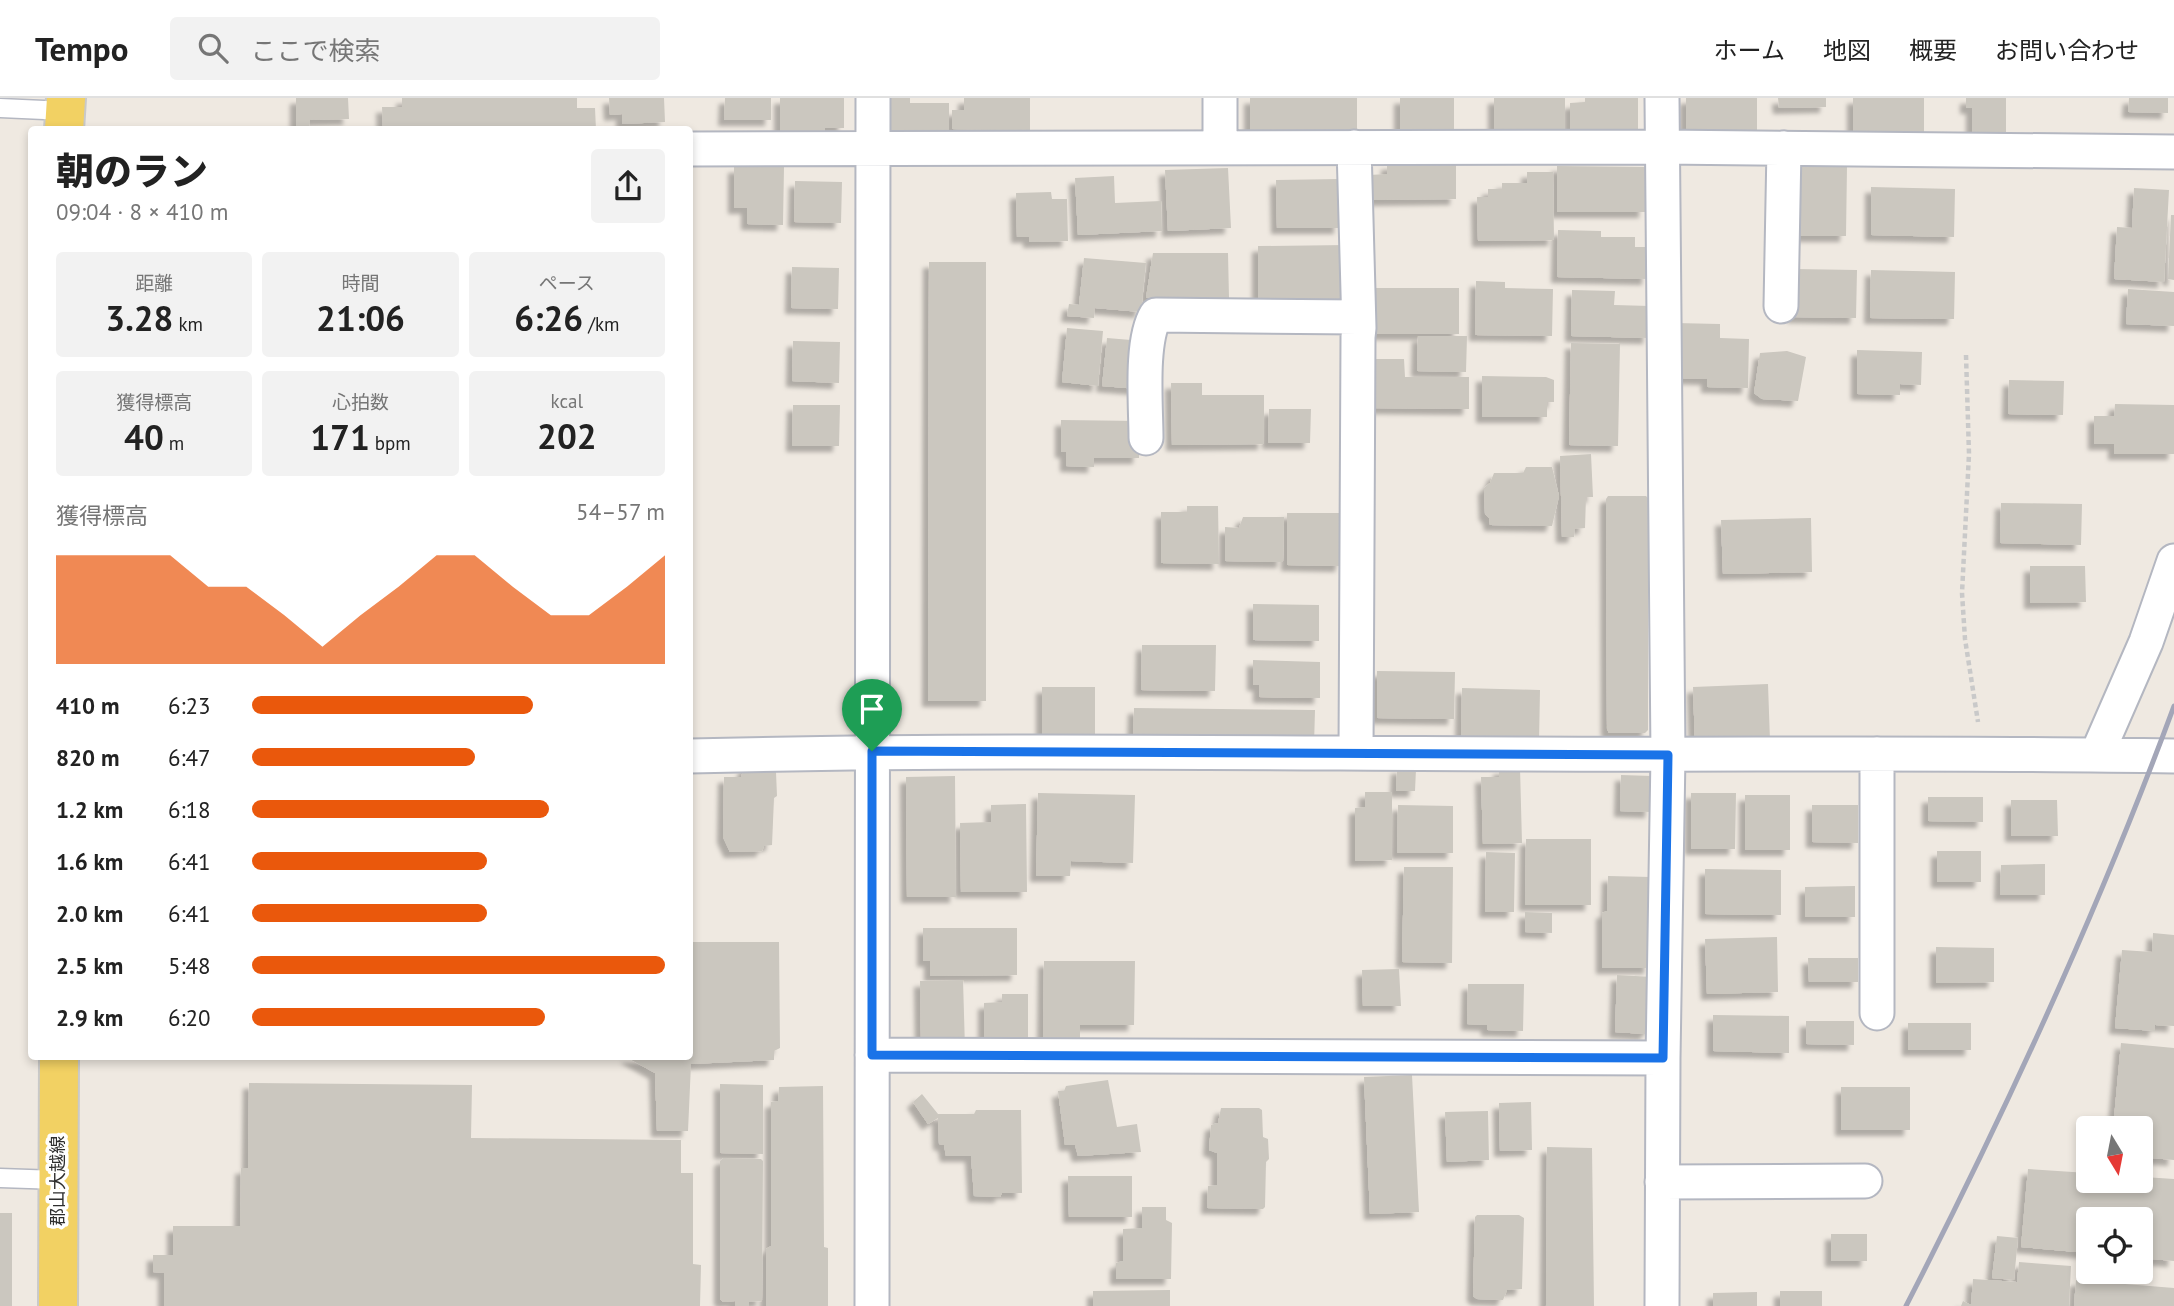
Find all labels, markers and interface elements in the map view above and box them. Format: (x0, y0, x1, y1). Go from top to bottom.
search box (170, 17, 660, 80)
text: Tempo (35, 27, 128, 70)
icon: search (194, 29, 232, 67)
text: ここで検索 (250, 34, 380, 67)
text: ホーム (1714, 35, 1785, 66)
text: 地図 (1823, 35, 1871, 66)
text: 概要 (1909, 35, 1957, 66)
text: お問い合わせ (1995, 35, 2139, 66)
text: 朝のラン (56, 146, 208, 195)
button: share (591, 149, 665, 223)
text: 09:04 · 8 × 410 m (56, 197, 228, 226)
text: 距離 (135, 271, 173, 295)
text: 時間 (341, 271, 380, 295)
text: ペース (539, 271, 595, 295)
text: 3.28 (105, 295, 173, 341)
text: 21:06 (316, 295, 405, 341)
text: 6:26 (514, 295, 583, 341)
text: km (173, 312, 203, 336)
text: /km (583, 312, 619, 336)
text: kcal (551, 389, 583, 413)
text: 獲得標高 (116, 390, 192, 414)
text: 心拍数 (332, 390, 389, 414)
text: 202 (537, 413, 597, 459)
text: 40 (124, 414, 164, 460)
text: 171 (310, 414, 370, 460)
text: m (164, 431, 184, 455)
text: bpm (370, 431, 411, 455)
text: 54–57 m (576, 497, 665, 526)
text: 獲得標高 (56, 501, 148, 530)
pin (842, 679, 902, 751)
icon: arrive (853, 690, 891, 728)
text: 410 m (56, 691, 119, 720)
text: 6:23 (168, 691, 211, 720)
text: 820 m (56, 743, 119, 772)
text: 6:47 (168, 743, 211, 772)
text: 1.2 km (56, 795, 123, 824)
text: 6:18 (168, 795, 211, 824)
text: 1.6 km (56, 847, 123, 876)
text: 6:41 (168, 847, 211, 876)
text: 2.0 km (56, 899, 123, 928)
text: 6:41 (168, 899, 211, 928)
text: 2.5 km (56, 951, 123, 980)
text: 5:48 (168, 951, 211, 980)
text: 2.9 km (56, 1003, 123, 1032)
text: 6:20 (168, 1003, 211, 1032)
north arrow (2076, 1116, 2152, 1194)
map controls (2076, 1116, 2153, 1284)
street label: 郡山大越線 (46, 1136, 69, 1226)
button: locate (2076, 1207, 2153, 1284)

